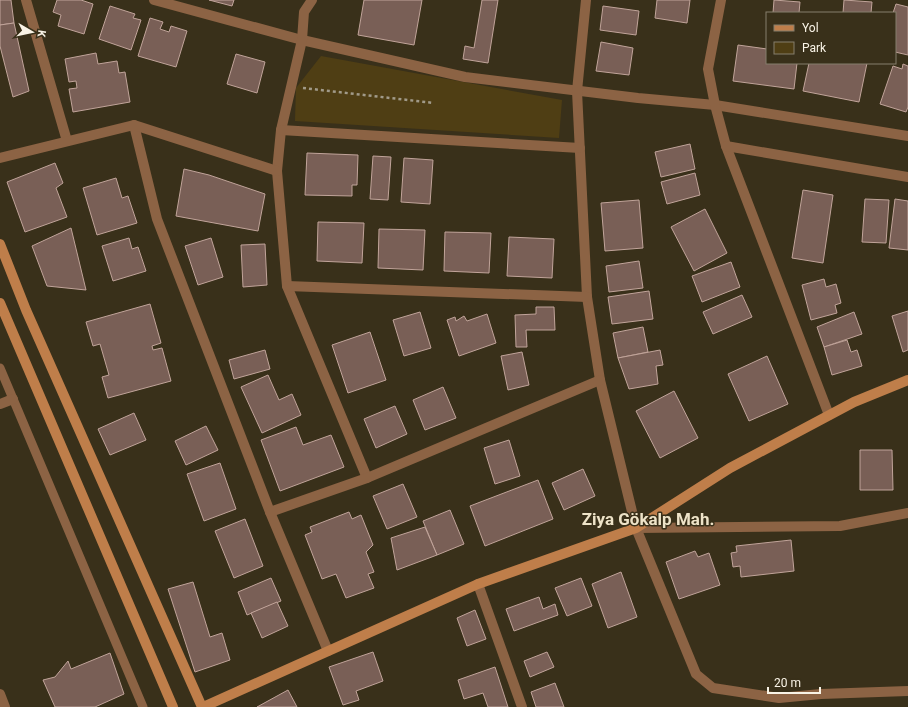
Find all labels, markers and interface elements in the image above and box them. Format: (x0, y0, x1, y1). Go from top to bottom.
north arrow (12, 12, 52, 52)
legend (766, 12, 896, 64)
text: Yol (802, 21, 819, 35)
text: K (34, 29, 48, 39)
text: Park (802, 41, 827, 55)
district label: Ziya Gökalp Mah. (582, 509, 714, 529)
scale bar (768, 669, 820, 695)
text: 20 m (774, 676, 801, 690)

